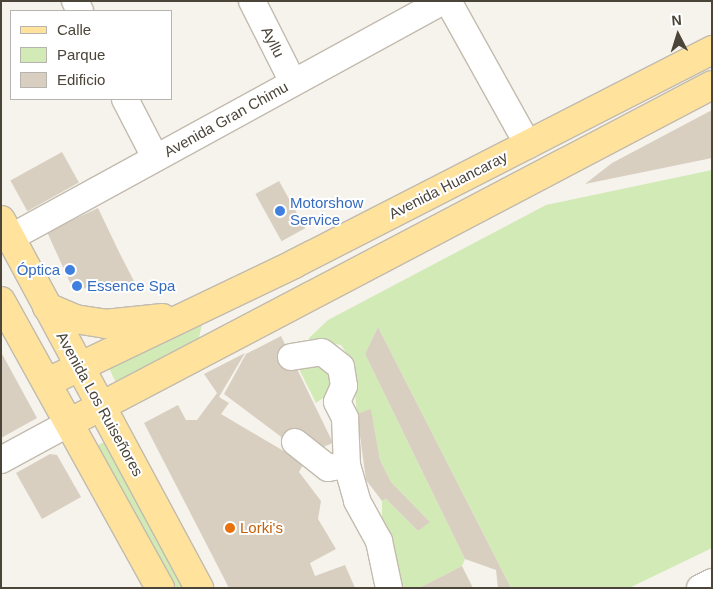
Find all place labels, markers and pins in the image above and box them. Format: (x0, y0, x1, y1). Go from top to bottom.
place label: Motorshow Service (290, 193, 363, 228)
marker: Motorshow Service (274, 205, 286, 217)
place label: Óptica (17, 261, 60, 279)
marker: Óptica (64, 264, 76, 276)
place label: Essence Spa (87, 277, 175, 295)
marker: Essence Spa (71, 280, 83, 292)
place label: Lorki's (240, 519, 283, 537)
marker: Lorki's (224, 522, 236, 534)

